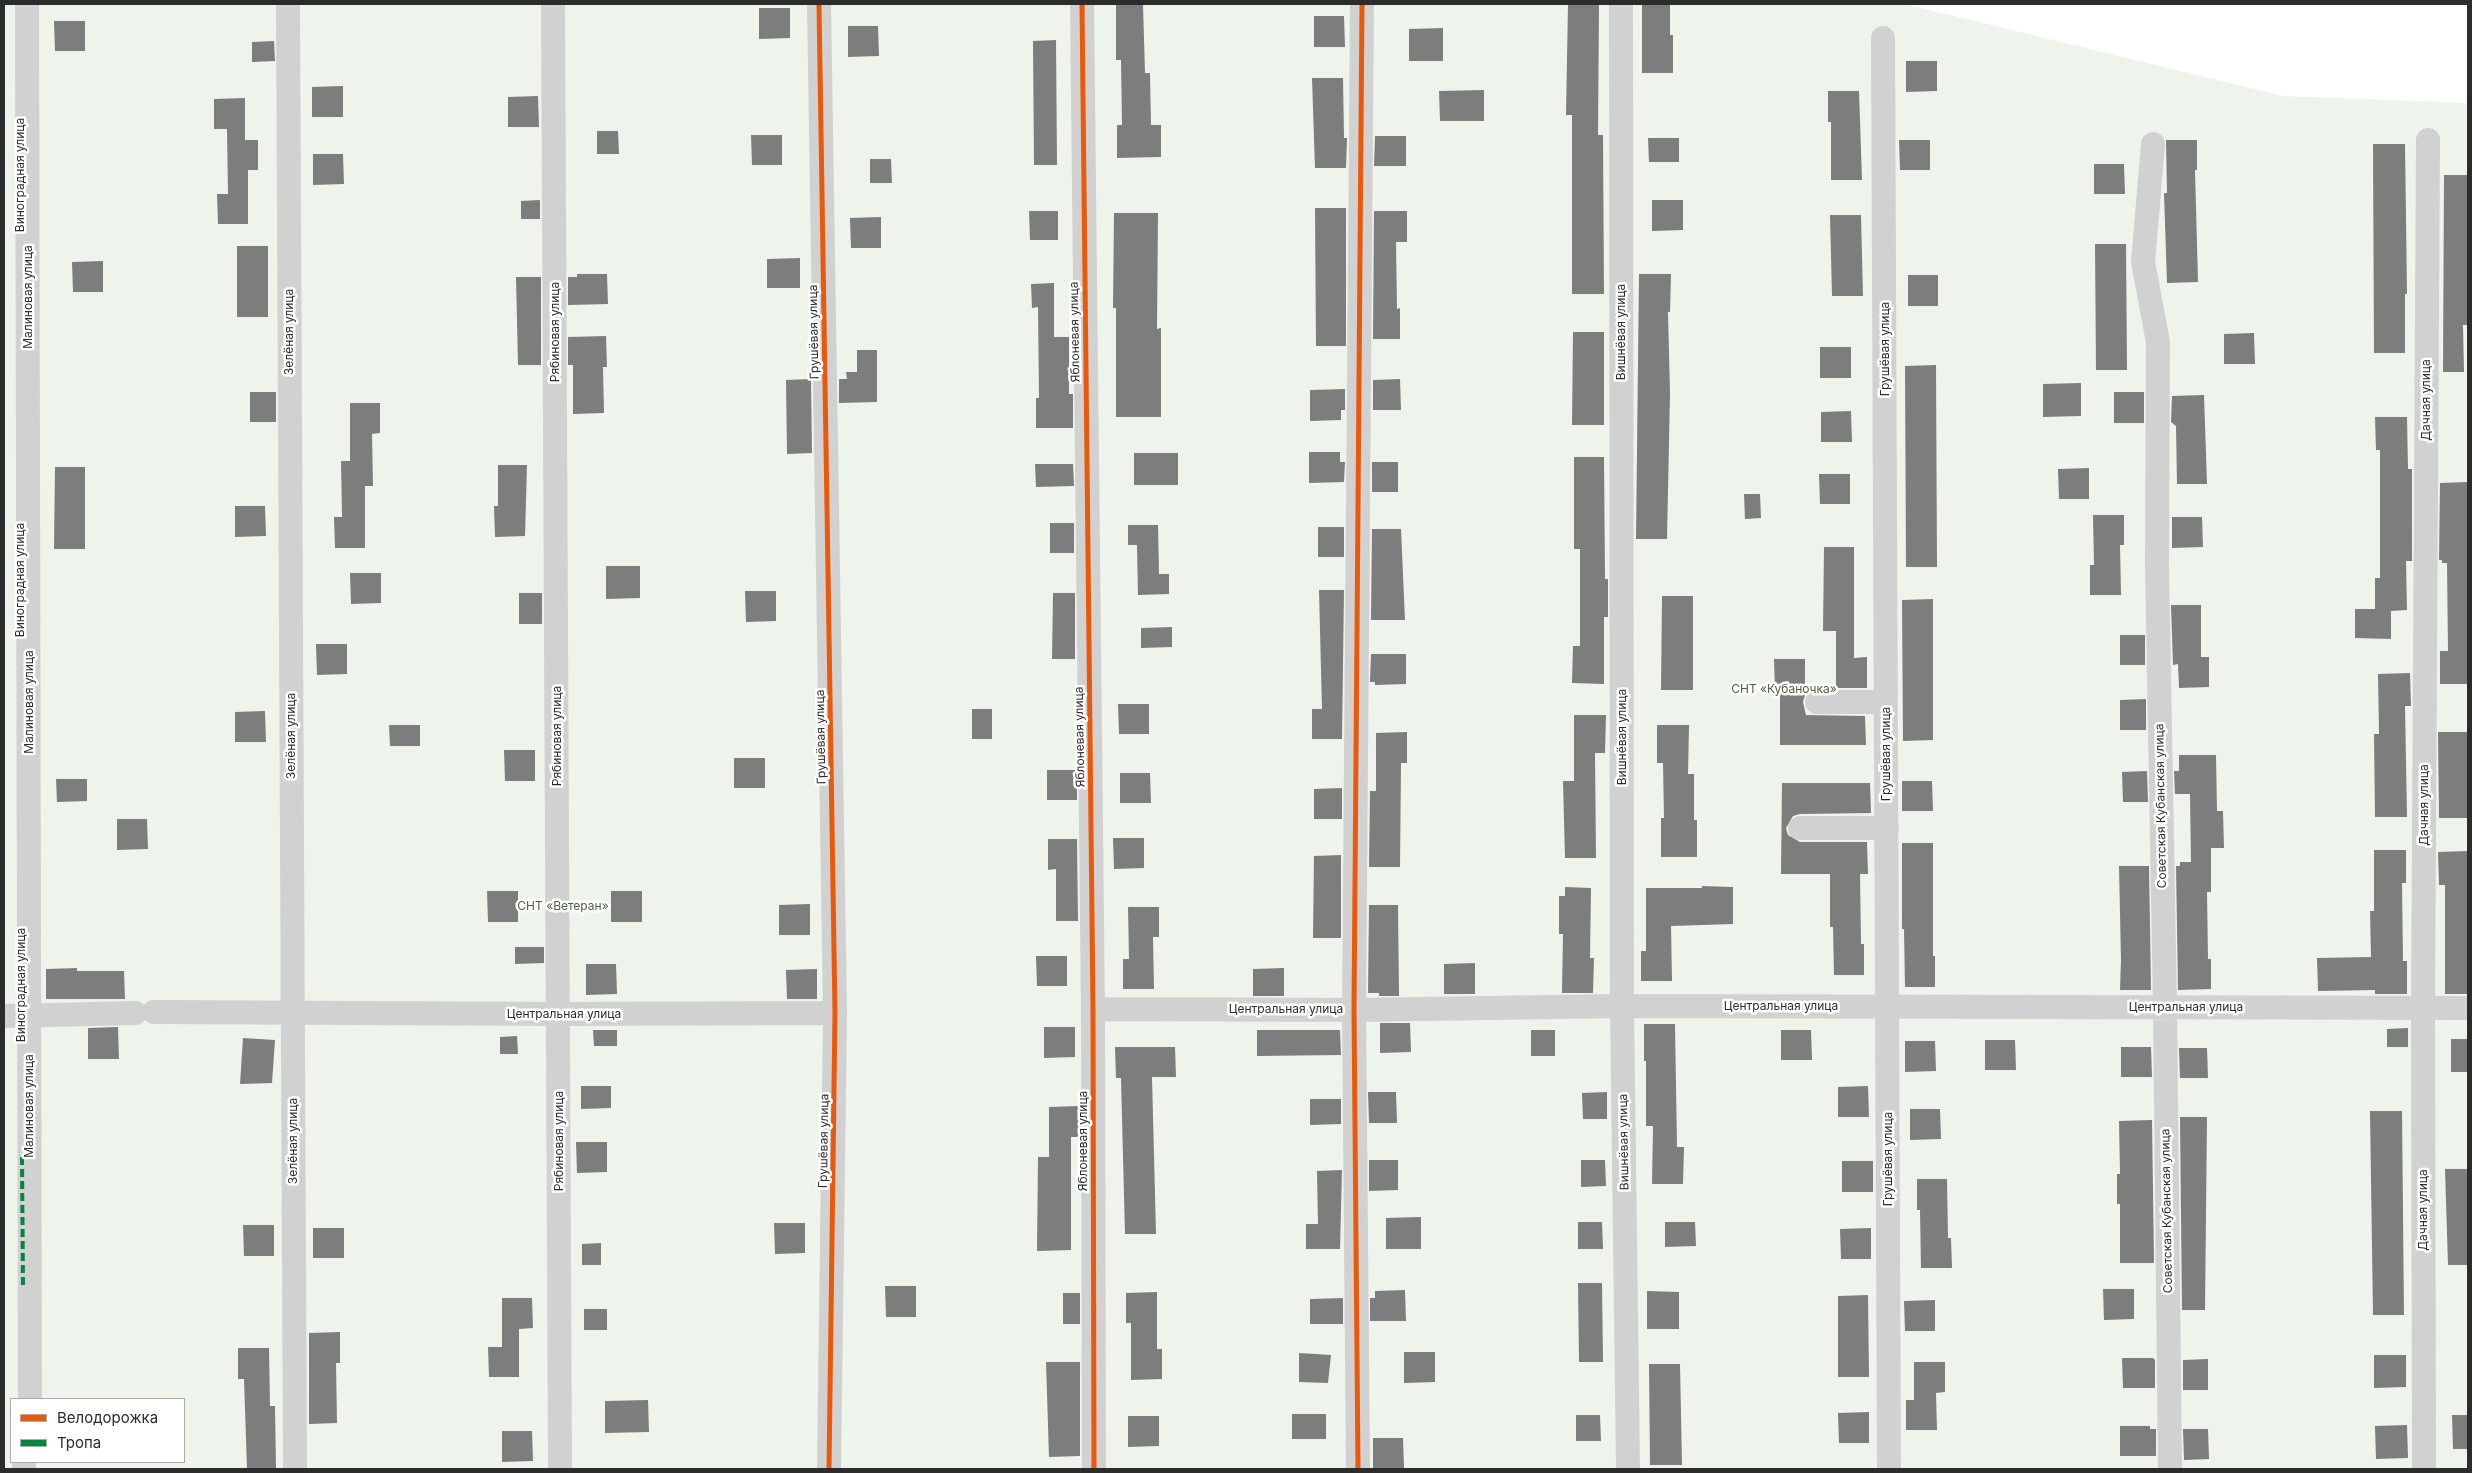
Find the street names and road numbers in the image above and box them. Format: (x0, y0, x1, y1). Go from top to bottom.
street label: Виноградная улица (13, 118, 27, 232)
street label: Малиновая улица (21, 245, 35, 349)
street label: Рябиновая улица (548, 282, 562, 382)
street label: Яблоневая улица (1067, 282, 1083, 382)
street label: Вишнёвая улица (1614, 284, 1628, 380)
street label: Грушёвая улица (806, 285, 822, 379)
street label: Зелёная улица (282, 289, 296, 375)
street label: Грушёвая улица (1878, 302, 1892, 396)
street label: Дачная улица (2419, 359, 2433, 441)
street label: Виноградная улица (13, 523, 27, 637)
street label: Малиновая улица (22, 650, 36, 754)
street label: Рябиновая улица (550, 686, 564, 786)
street label: Яблоневая улица (1072, 687, 1088, 787)
street label: Вишнёвая улица (1615, 689, 1629, 785)
street label: Грушёвая улица (813, 690, 829, 784)
street label: Зелёная улица (284, 693, 298, 779)
street label: Грушёвая улица (1879, 707, 1893, 801)
street label: Советская Кубанская улица (2152, 724, 2170, 888)
street label: Дачная улица (2417, 764, 2431, 846)
street label: Виноградная улица (14, 928, 28, 1042)
street label: Центральная улица (1724, 999, 1838, 1013)
street label: Центральная улица (2129, 1000, 2243, 1014)
street label: Центральная улица (1229, 1002, 1343, 1016)
street label: Центральная улица (507, 1007, 621, 1021)
street label: Малиновая улица (22, 1054, 36, 1158)
street label: Рябиновая улица (552, 1091, 566, 1191)
street label: Яблоневая улица (1076, 1091, 1090, 1191)
street label: Грушёвая улица (816, 1094, 832, 1188)
street label: Вишнёвая улица (1616, 1094, 1632, 1190)
street label: Зелёная улица (286, 1098, 300, 1184)
street label: Грушёвая улица (1881, 1112, 1895, 1206)
street label: Советская Кубанская улица (2158, 1129, 2176, 1293)
street label: Дачная улица (2416, 1169, 2430, 1251)

